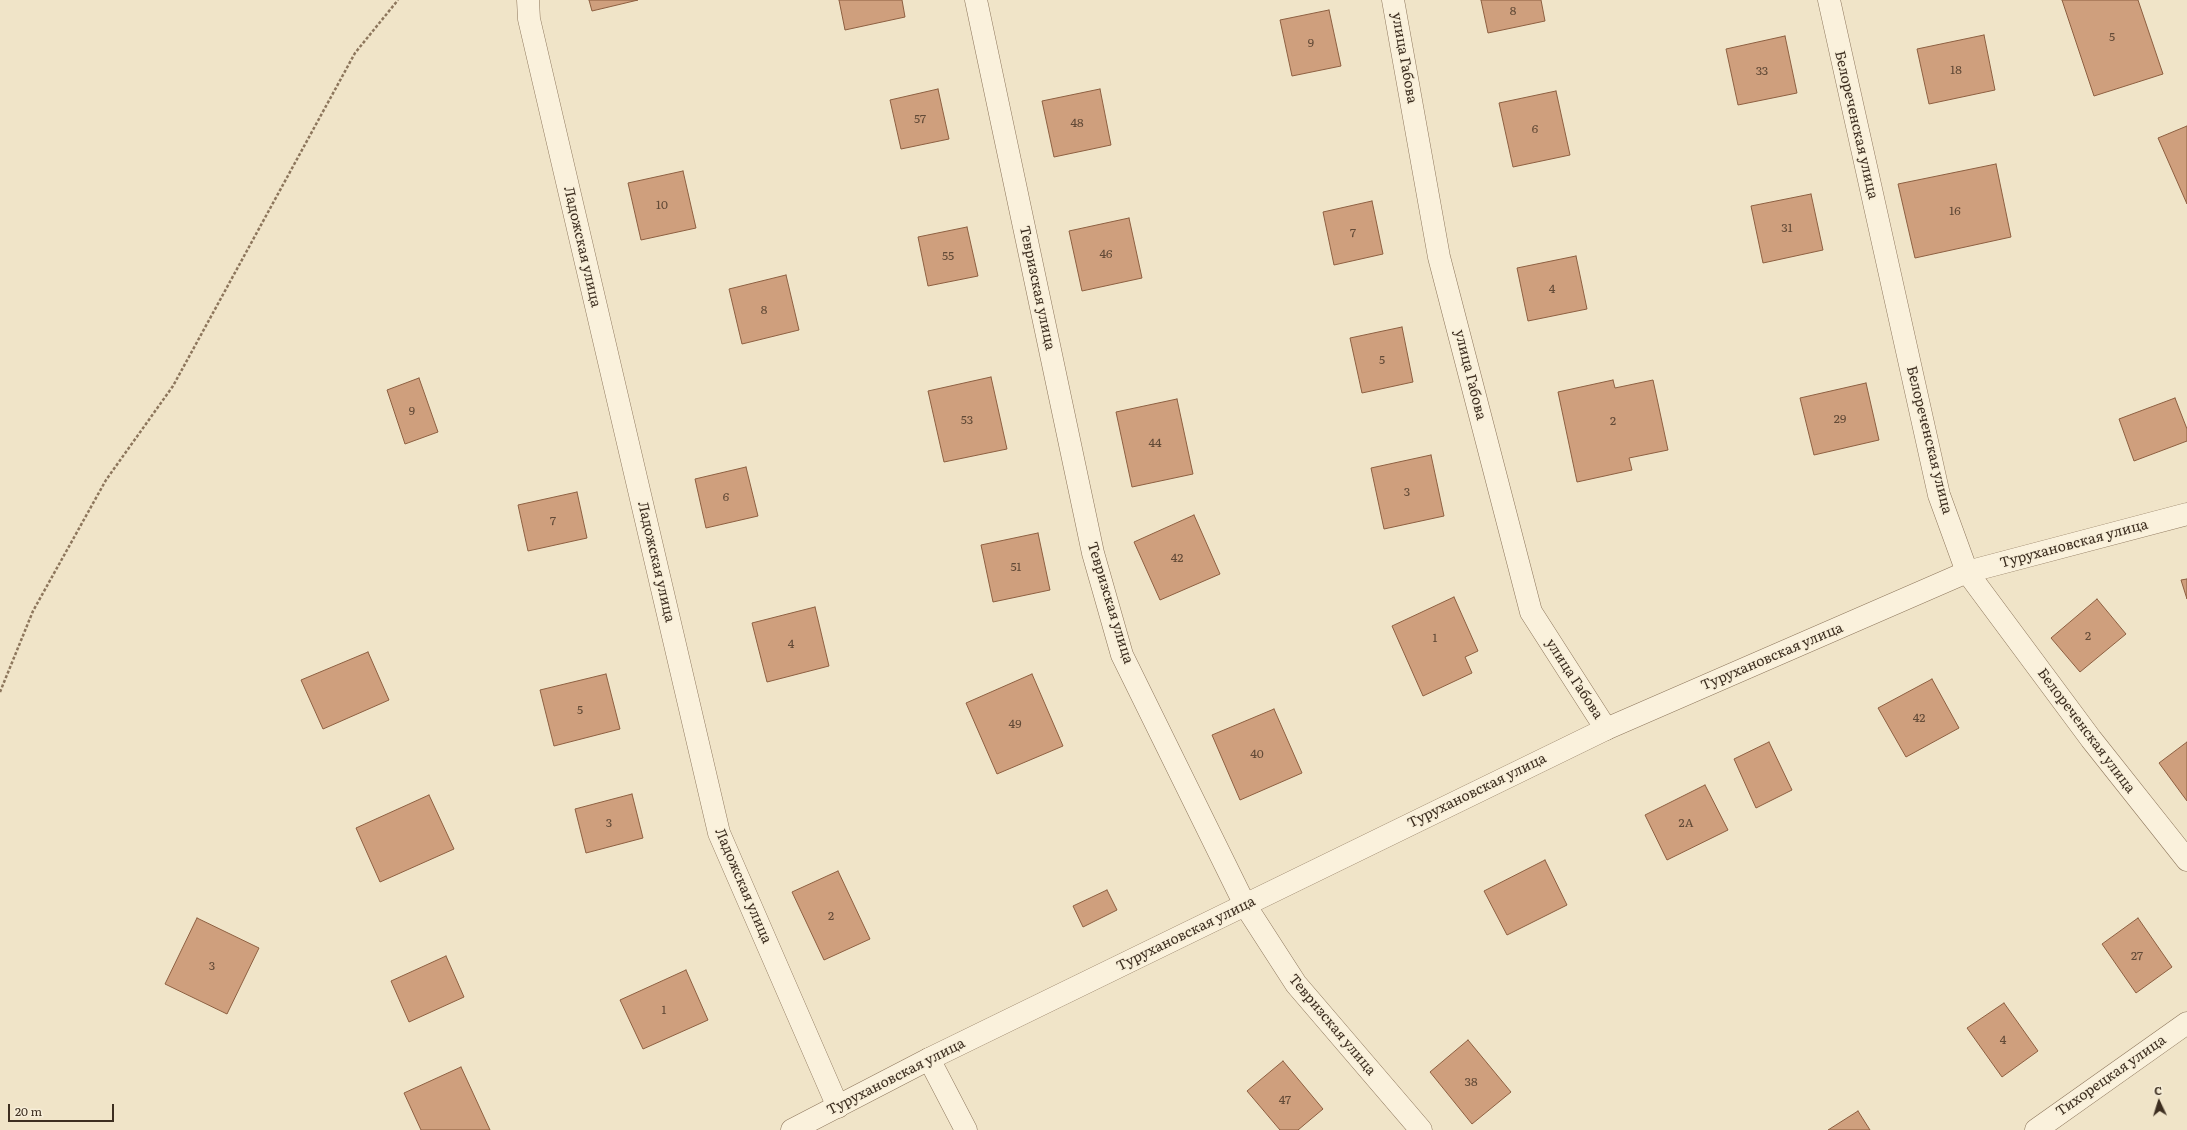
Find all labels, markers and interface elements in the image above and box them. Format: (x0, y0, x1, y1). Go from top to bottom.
house number: 8 (1510, 4, 1516, 18)
street label: улица Габова (1388, 11, 1420, 105)
house number: 5 (2109, 30, 2115, 44)
house number: 9 (1308, 36, 1314, 50)
street label: Белореченская улица (1831, 49, 1881, 201)
house number: 18 (1950, 63, 1962, 77)
house number: 33 (1756, 64, 1768, 78)
house number: 57 (914, 112, 926, 126)
house number: 48 (1070, 116, 1084, 130)
house number: 6 (1532, 122, 1538, 136)
street label: Ладожская улица (560, 185, 604, 309)
house number: 10 (656, 198, 668, 212)
house number: 16 (1949, 204, 1961, 218)
house number: 31 (1781, 221, 1793, 235)
street label: Тевризская улица (1016, 224, 1058, 352)
house number: 7 (1350, 226, 1356, 240)
house number: 46 (1099, 247, 1113, 261)
house number: 55 (942, 249, 954, 263)
house number: 4 (1549, 282, 1555, 296)
house number: 8 (761, 303, 767, 317)
street label: улица Габова (1451, 328, 1489, 422)
house number: 5 (1379, 353, 1385, 367)
street label: Белореченская улица (1902, 364, 1956, 516)
house number: 9 (409, 404, 415, 418)
house number: 29 (1834, 412, 1846, 426)
house number: 53 (961, 413, 973, 427)
house number: 2 (1610, 414, 1616, 428)
house number: 44 (1148, 436, 1162, 450)
house number: 3 (1404, 485, 1410, 499)
house number: 6 (723, 490, 729, 504)
street label: Ладожская улица (634, 500, 678, 624)
house number: 7 (550, 514, 556, 528)
street label: Турухановская улица (1998, 516, 2150, 572)
street label: Тевризская улица (1083, 540, 1137, 666)
house number: 42 (1171, 551, 1183, 565)
house number: 51 (1011, 560, 1021, 574)
street label: Турухановская улица (1698, 619, 1846, 695)
house number: 2 (2085, 629, 2091, 643)
house number: 1 (1433, 631, 1437, 645)
street label: улица Габова (1542, 636, 1606, 722)
house number: 4 (788, 637, 794, 651)
street label: Белореченская улица (2034, 665, 2138, 797)
house number: 5 (577, 703, 583, 717)
house number: 42 (1913, 711, 1925, 725)
house number: 49 (1009, 717, 1021, 731)
house number: 40 (1250, 747, 1264, 761)
street label: Турухановская улица (1405, 750, 1549, 832)
house number: 3 (606, 816, 612, 830)
house number: 2А (1679, 816, 1693, 830)
street label: Ладожская улица (711, 826, 775, 946)
street label: Турухановская улица (1114, 893, 1258, 975)
house number: 2 (828, 909, 834, 923)
house number: 27 (2131, 949, 2143, 963)
house number: 3 (209, 959, 215, 973)
street label: Тевризская улица (1285, 971, 1379, 1079)
house number: 1 (662, 1003, 666, 1017)
street label: Тихорецкая улица (2053, 1032, 2169, 1120)
house number: 4 (2000, 1033, 2006, 1047)
street label: Турухановская улица (824, 1035, 968, 1119)
house number: 38 (1464, 1075, 1478, 1089)
north arrow (2139, 1082, 2179, 1122)
text: С (2154, 1082, 2163, 1098)
house number: 47 (1279, 1093, 1291, 1107)
scale bar (10, 1096, 116, 1122)
text: 20 m (15, 1102, 42, 1120)

